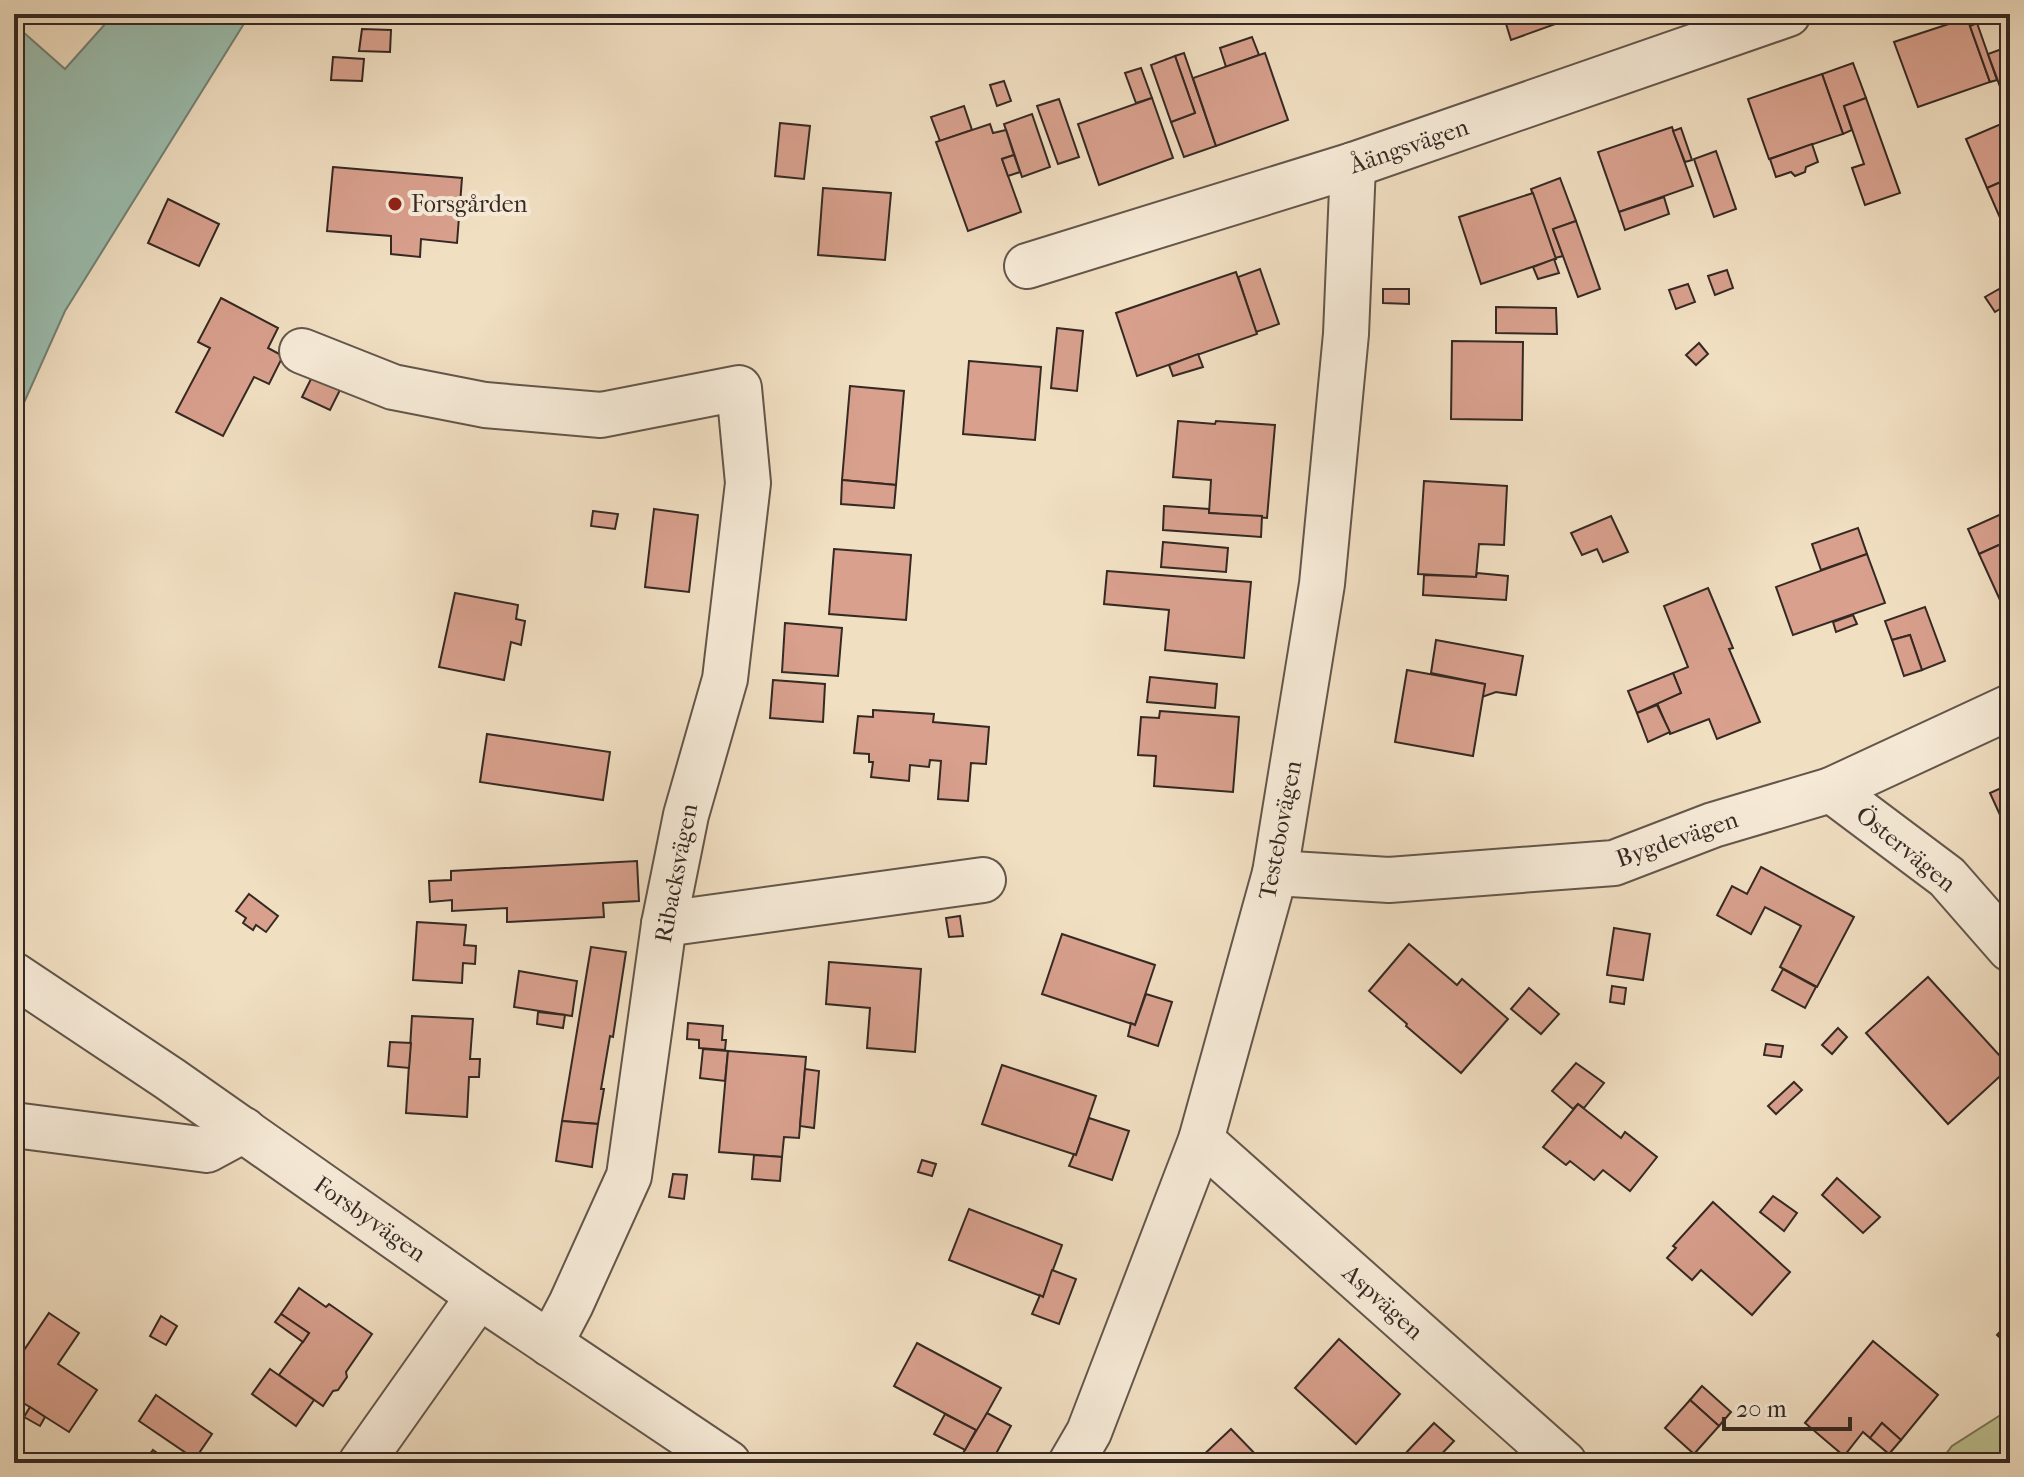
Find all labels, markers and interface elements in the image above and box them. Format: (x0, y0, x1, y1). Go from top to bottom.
street label: Åängsvägen (1345, 112, 1472, 180)
place label: Forsgården (411, 190, 528, 218)
marker: Forsgården (386, 195, 404, 213)
street label: Testebovägen (1253, 758, 1307, 902)
street label: Östervägen (1851, 800, 1962, 898)
street label: Ribacksvägen (649, 801, 703, 945)
street label: Bygdevägen (1612, 805, 1742, 873)
street label: Forsbyvägen (309, 1170, 431, 1268)
street label: Aspvägen (1336, 1258, 1429, 1345)
scale bar (1724, 1381, 1850, 1431)
text: 20 m (1736, 1395, 1787, 1423)

